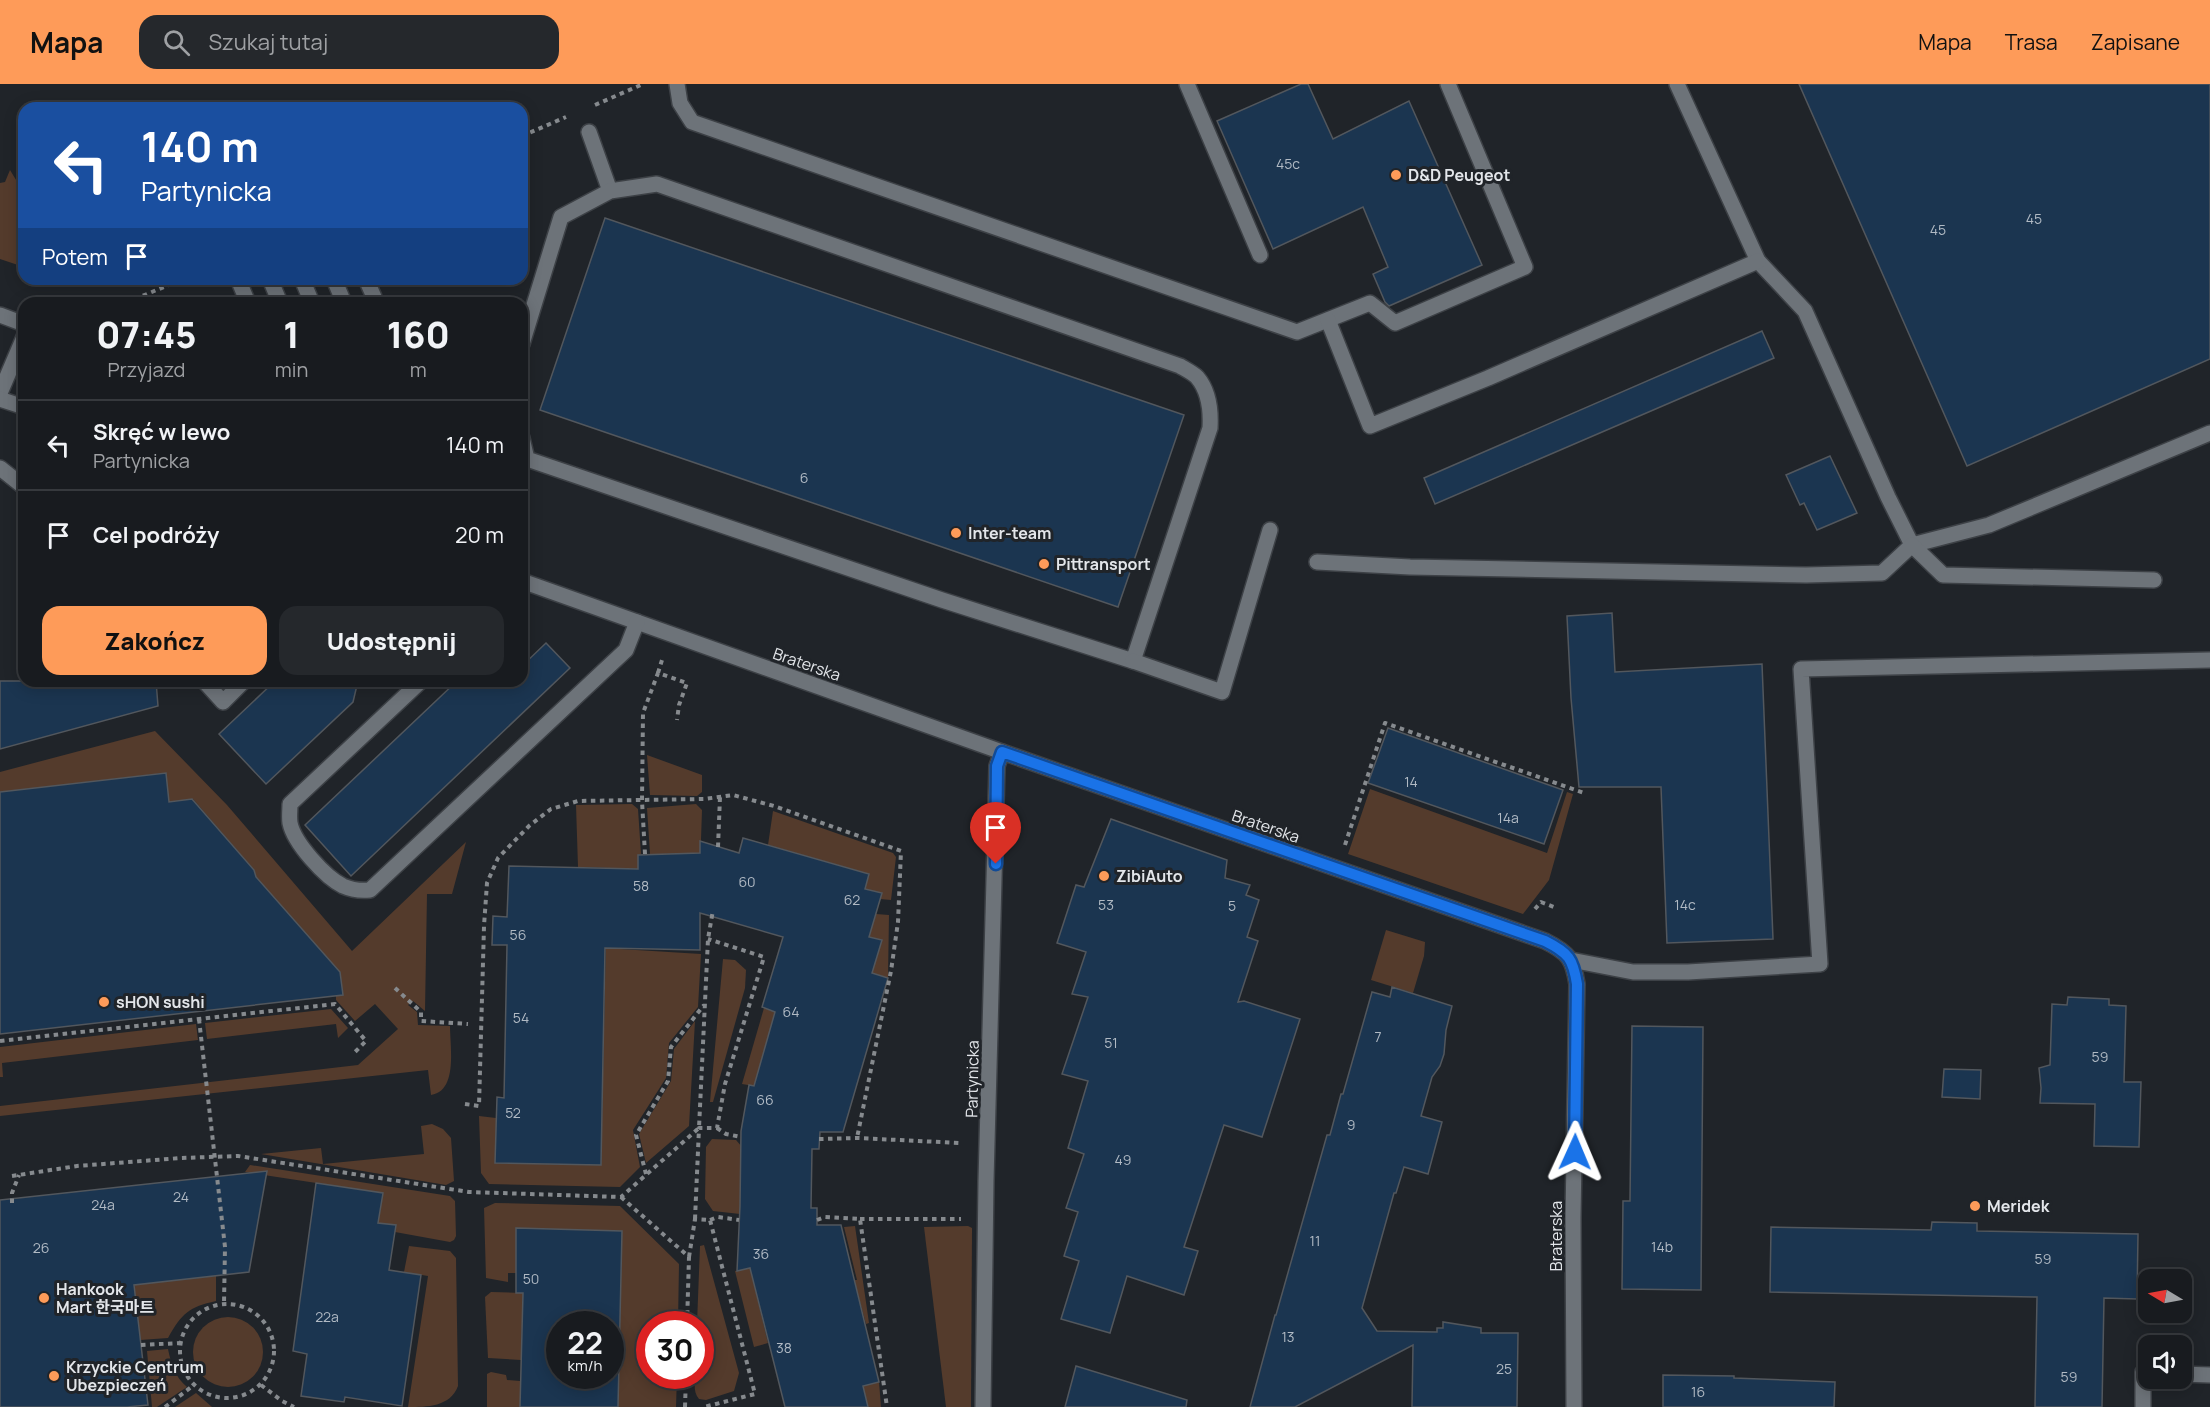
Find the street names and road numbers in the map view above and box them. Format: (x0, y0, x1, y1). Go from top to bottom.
street label: Braterska (770, 642, 844, 686)
street label: Braterska (1229, 804, 1303, 848)
street label: Partynicka (960, 1040, 984, 1118)
street label: Braterska (1545, 1201, 1567, 1271)

